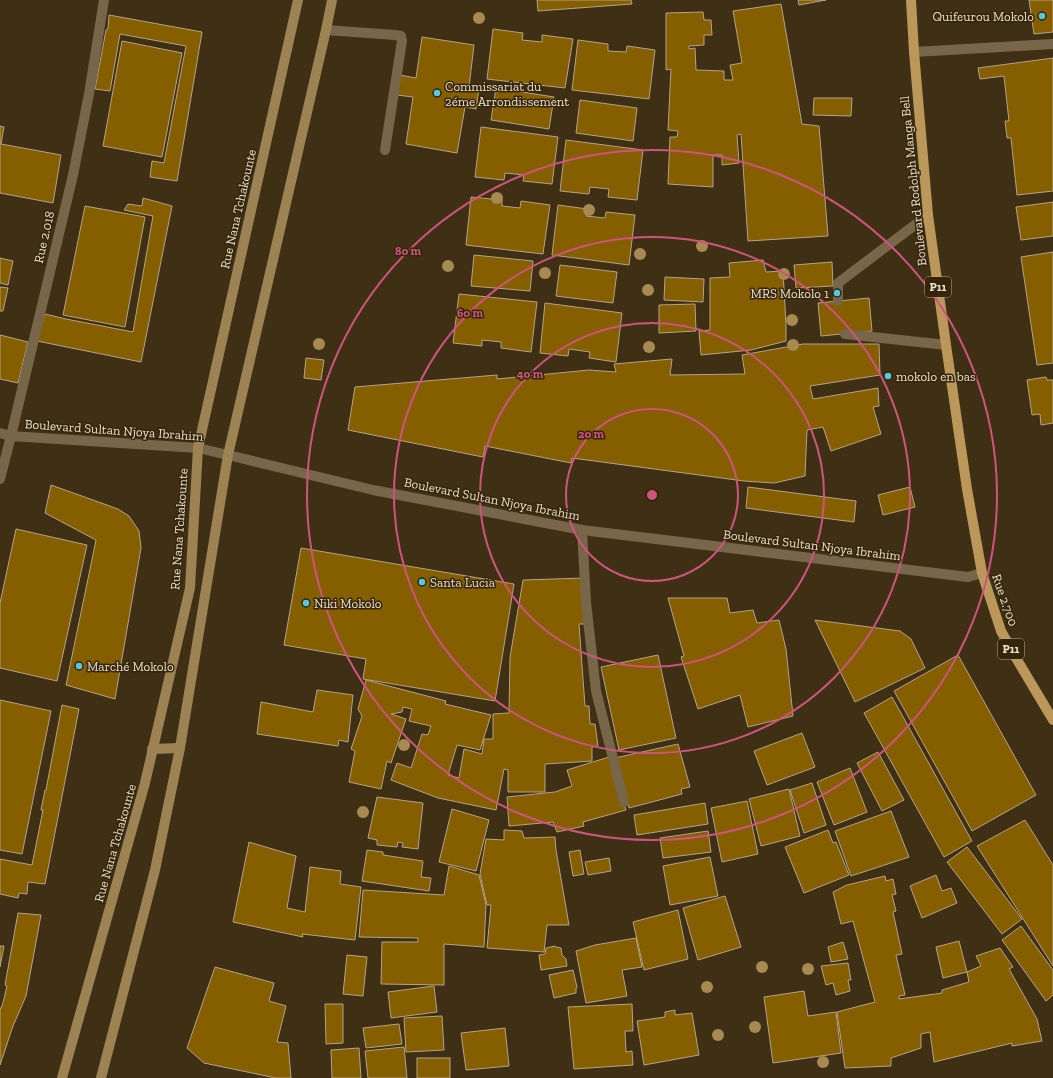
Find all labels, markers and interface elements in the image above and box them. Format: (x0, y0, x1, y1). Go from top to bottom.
place label: Quifeurou Mokolo (932, 9, 1034, 24)
marker: Quifeurou Mokolo (1037, 11, 1047, 21)
place label: Commissariat du 2éme Arrondissement (445, 79, 569, 109)
marker: Commissariat du 2éme Arrondissement (432, 88, 442, 98)
street label: Boulevard Rodolph Manga Bell (897, 95, 929, 267)
street label: Rue Nana Tchakounte (217, 148, 259, 270)
street label: Rue 2.018 (31, 209, 57, 265)
text: 80 m (395, 244, 422, 258)
road number: P11 (925, 277, 951, 297)
place label: MRS Mokolo 1 (751, 286, 829, 301)
marker: MRS Mokolo 1 (832, 288, 842, 298)
text: 60 m (457, 306, 484, 320)
text: 40 m (517, 367, 544, 381)
place label: mokolo en bas (896, 369, 976, 384)
marker: mokolo en bas (883, 371, 893, 381)
street label: Boulevard Sultan Njoya Ibrahim (24, 416, 204, 445)
text: 20 m (578, 427, 605, 441)
street label: Rue Nana Tchakounte (167, 468, 191, 590)
street label: Boulevard Sultan Njoya Ibrahim (403, 475, 582, 525)
centre of rings (645, 488, 659, 502)
street label: Boulevard Sultan Njoya Ibrahim (722, 527, 902, 564)
street label: Rue 2.700 (989, 572, 1021, 628)
place label: Santa Lucia (430, 575, 496, 590)
marker: Santa Lucia (417, 577, 427, 587)
place label: Niki Mokolo (314, 596, 382, 611)
marker: Niki Mokolo (301, 598, 311, 608)
road number: P11 (998, 639, 1024, 659)
place label: Marché Mokolo (87, 659, 174, 674)
marker: Marché Mokolo (74, 661, 84, 671)
street label: Rue Nana Tchakounte (91, 782, 139, 904)

